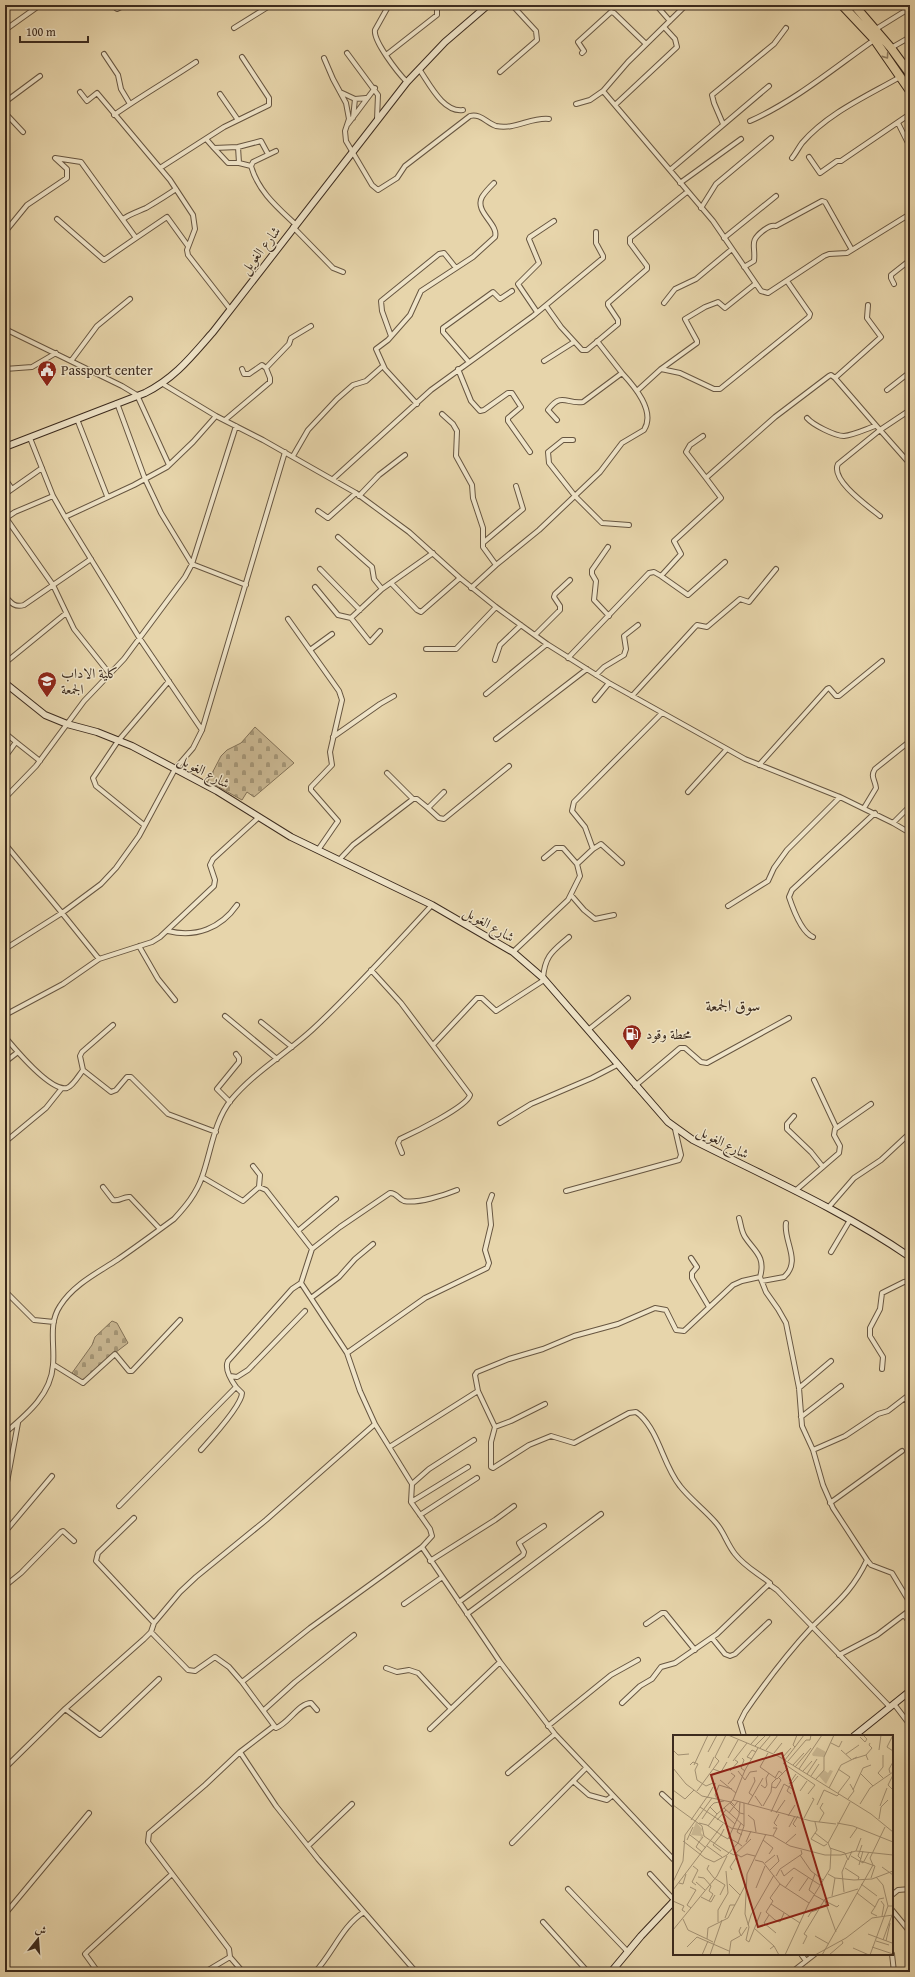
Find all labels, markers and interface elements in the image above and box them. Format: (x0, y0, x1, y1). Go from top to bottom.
scale bar (20, 18, 88, 44)
text: 100 m (26, 23, 56, 40)
one-way arrow (881, 51, 888, 58)
street label: شارع الغويل (235, 222, 287, 280)
public building icon: Passport center (36, 359, 58, 387)
place label: Passport center (61, 360, 153, 380)
place label: كلية اﻻداب الجمعة (61, 663, 118, 699)
school or university icon: كلية اﻻداب الجمعة (36, 670, 58, 698)
street label: شارع الغويل (174, 749, 234, 795)
street label: شارع الغويل (459, 901, 518, 948)
district label: سوق الجمعة (706, 993, 760, 1017)
fuel station icon: محطة وقود (621, 1023, 643, 1051)
place label: محطة وقود (646, 1024, 692, 1044)
street label: شارع الغويل (693, 1120, 753, 1165)
inset map (673, 1735, 893, 1955)
north arrow (18, 1919, 58, 1959)
text: ش (33, 1920, 49, 1939)

